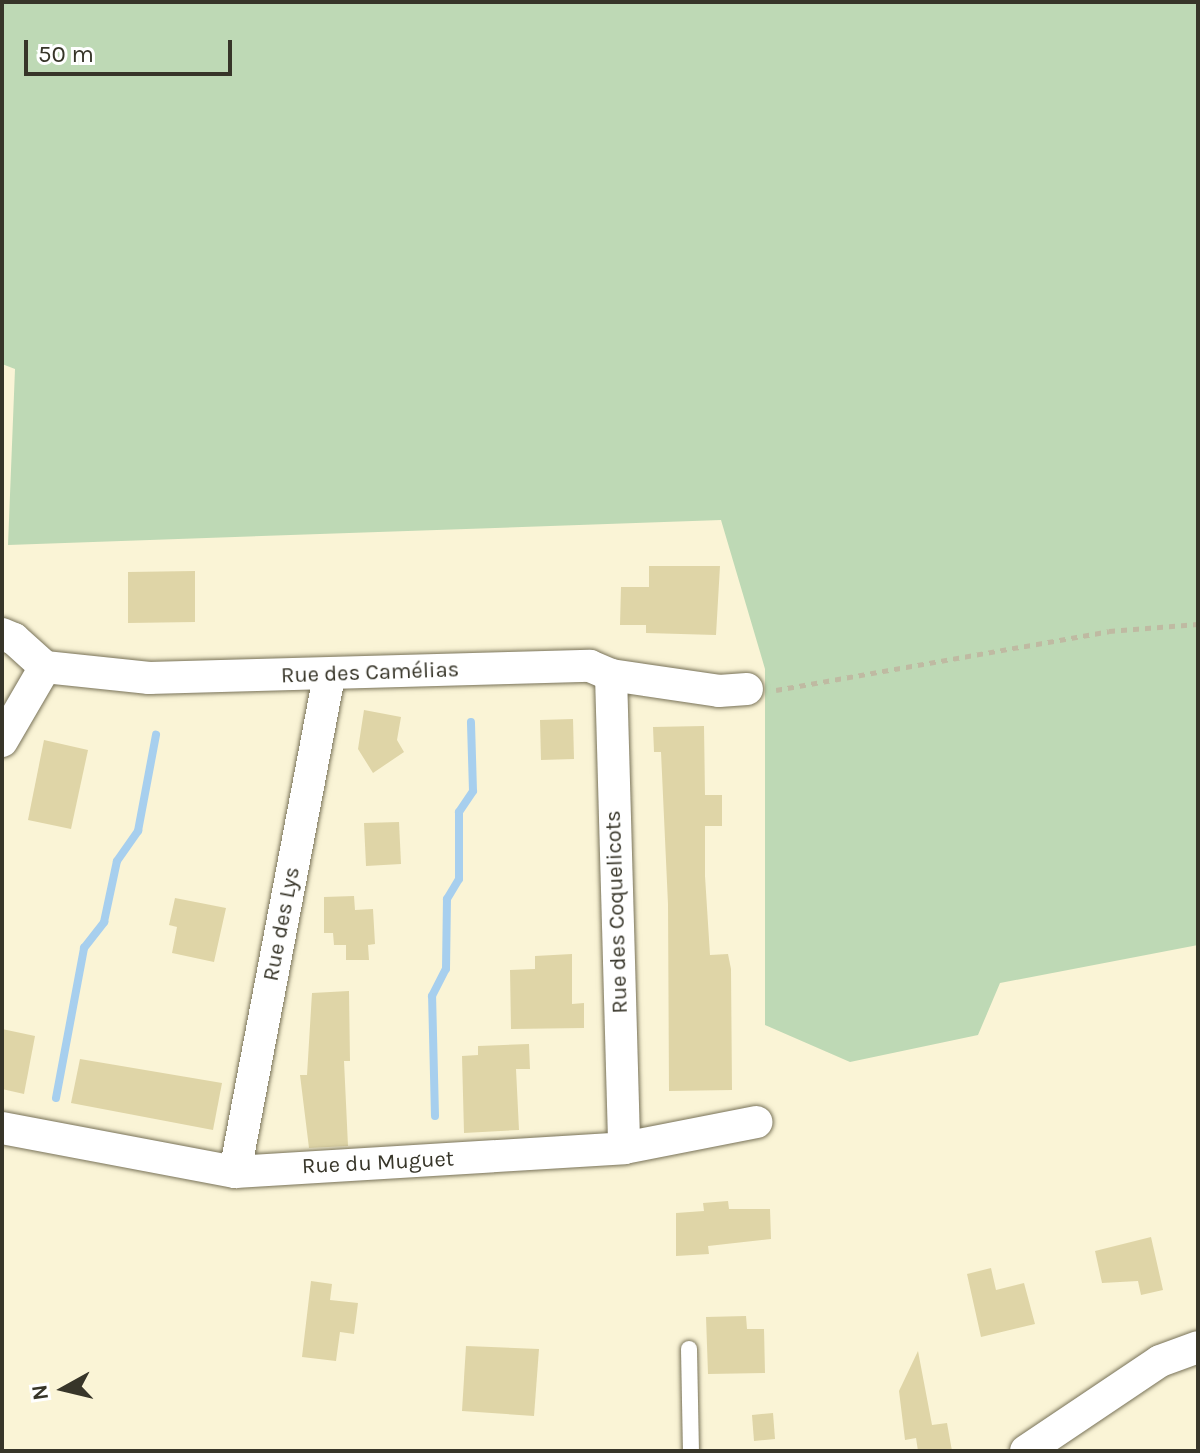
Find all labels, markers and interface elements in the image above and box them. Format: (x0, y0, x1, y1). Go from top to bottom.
scale bar (28, 24, 236, 74)
text: 50 m (38, 40, 94, 68)
street label: Rue des Camélias (280, 657, 460, 689)
street label: Rue des Coquelicots (600, 810, 634, 1014)
street label: Rue des Lys (258, 865, 306, 983)
street label: Rue du Muguet (301, 1146, 455, 1180)
north arrow (24, 1349, 104, 1429)
text: N (26, 1383, 54, 1402)

